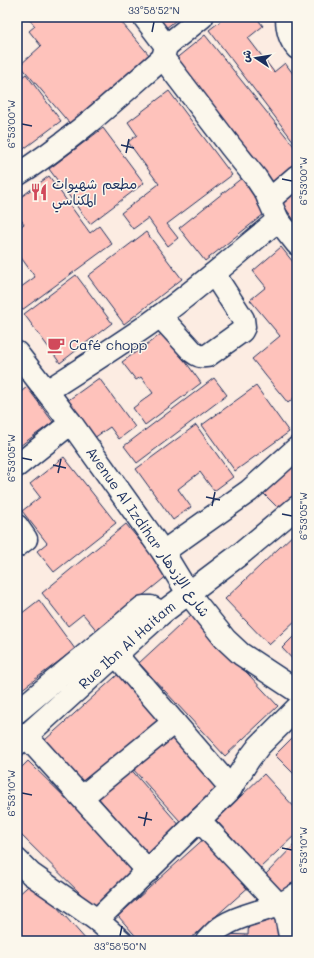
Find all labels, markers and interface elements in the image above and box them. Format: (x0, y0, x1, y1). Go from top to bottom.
text: 33°58'52"N (128, 3, 180, 17)
north arrow (236, 38, 276, 78)
text: ش (237, 48, 254, 63)
text: 6°53'00"W (4, 100, 18, 148)
text: 6°53'00"W (296, 157, 310, 205)
place label: مطعم شهيوات المكناسي (52, 174, 137, 213)
restaurant icon: مطعم شهيوات المكناسي (29, 182, 49, 202)
cafe icon: Café chopp (46, 335, 66, 355)
place label: Café chopp (69, 335, 147, 354)
text: 6°53'05"W (4, 434, 18, 482)
street label: Avenue Al Izdihar شارع الإزدهار (81, 443, 215, 621)
text: 6°53'05"W (296, 492, 310, 540)
street label: Rue Ibn Al Haitam (74, 596, 179, 693)
text: 6°53'10"W (4, 769, 18, 816)
text: 6°53'10"W (296, 826, 310, 873)
text: 33°58'50"N (94, 939, 146, 953)

